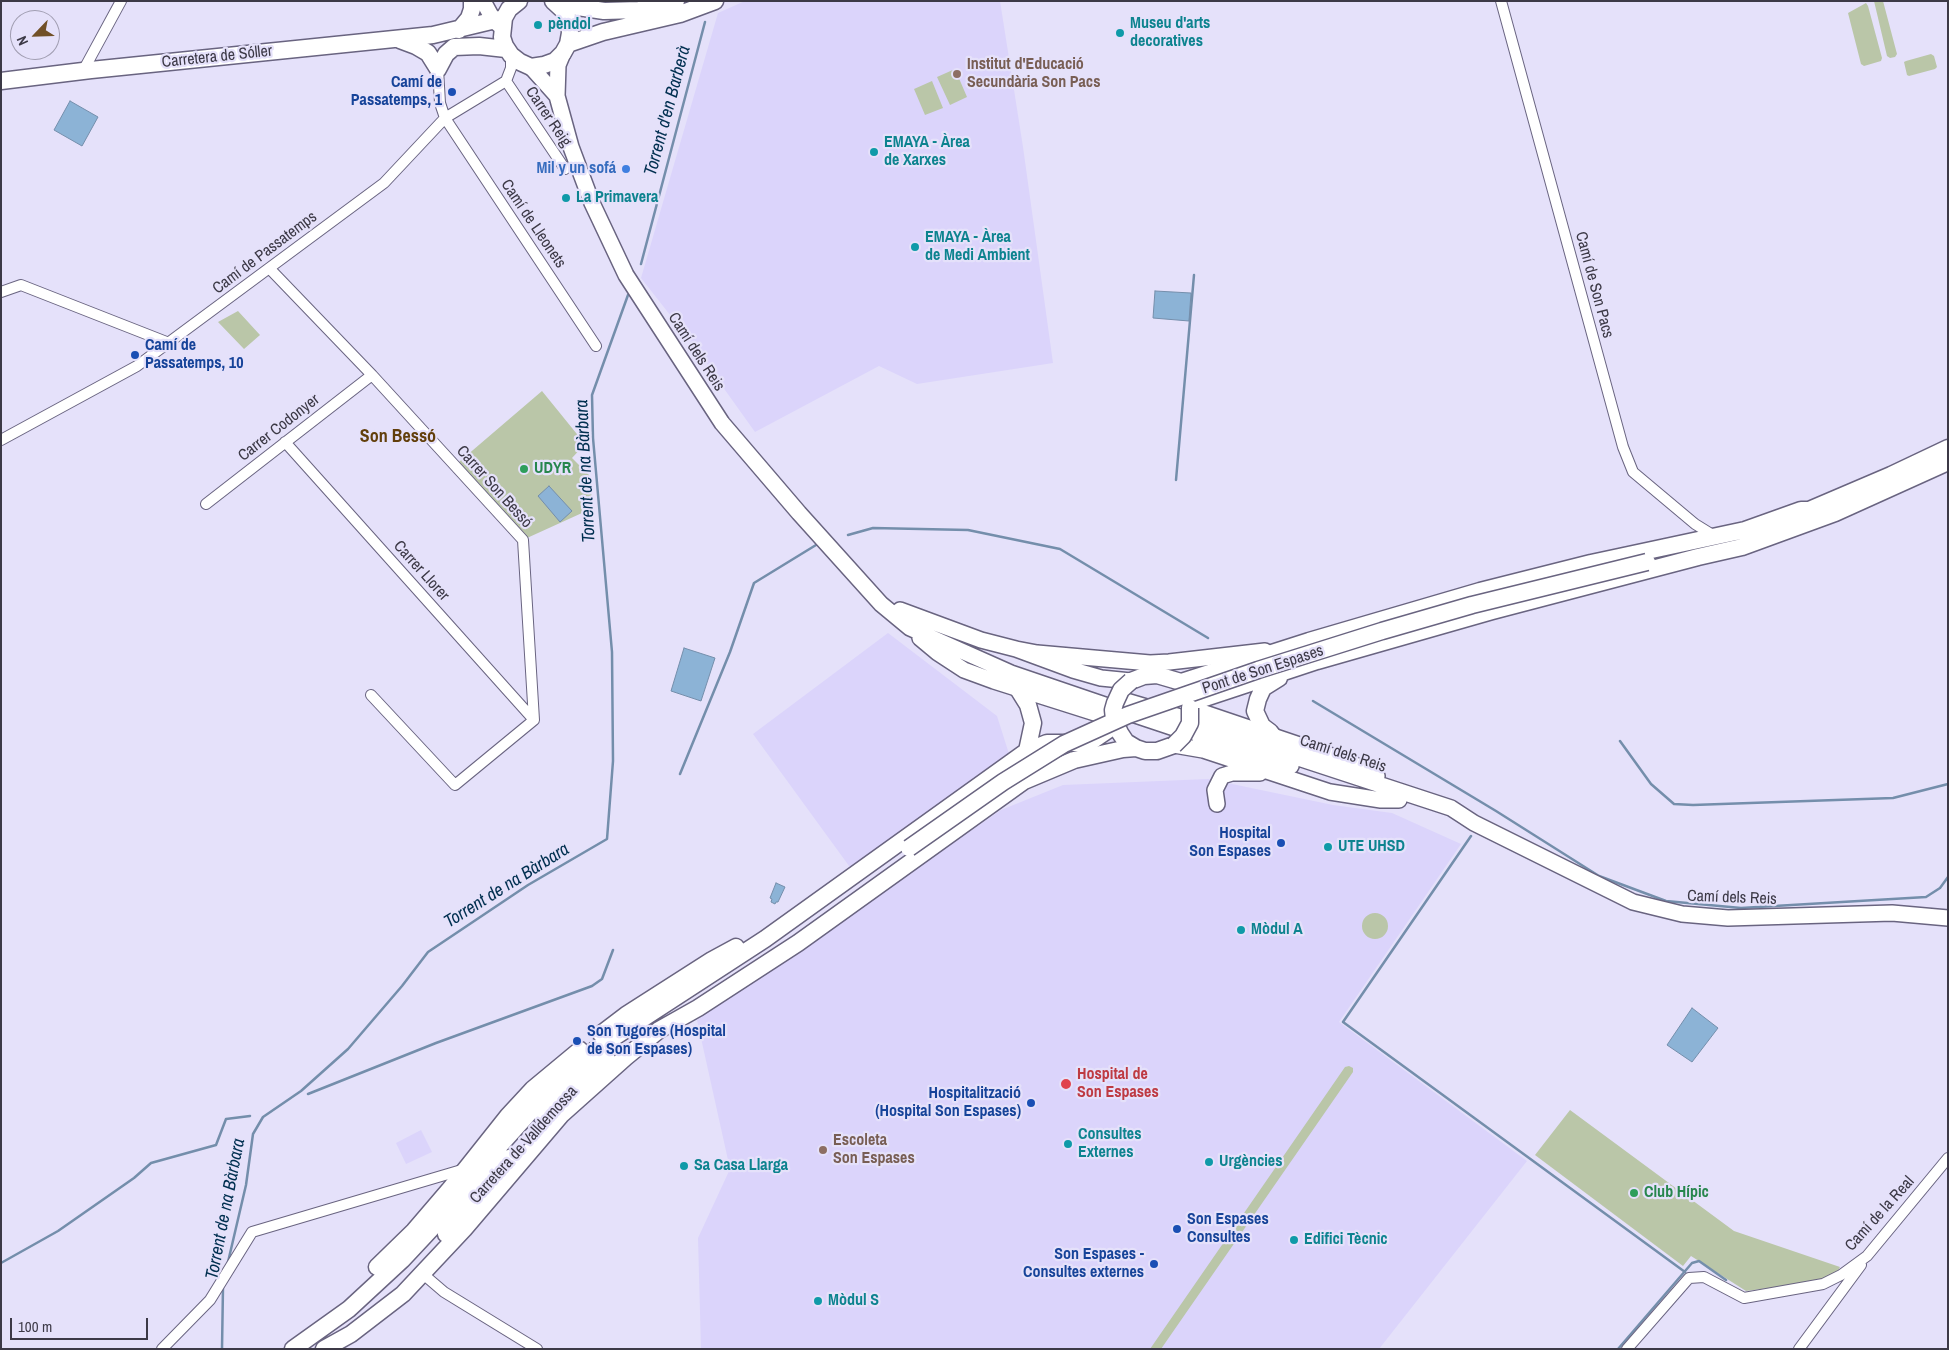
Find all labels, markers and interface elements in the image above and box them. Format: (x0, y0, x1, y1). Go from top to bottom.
north arrow (10, 10, 60, 60)
place label: Museu d'arts decoratives (1130, 14, 1210, 52)
place label: pèndol (548, 15, 591, 35)
marker: pèndol (532, 19, 544, 31)
marker: Museu d'arts decoratives (1114, 27, 1126, 39)
text: N (12, 33, 32, 48)
street label: Carretera de Sóller (161, 42, 273, 72)
water label: Torrent d'en Barberà (640, 44, 696, 178)
place label: Institut d'Educació Secundària Son Pacs (967, 55, 1100, 93)
marker: Institut d'Educació Secundària Son Pacs (951, 68, 963, 80)
place label: Camí de Passatemps, 1 (351, 73, 442, 111)
street label: Carrer Reig (521, 83, 575, 151)
marker: Camí de Passatemps, 1 (446, 86, 458, 98)
place label: EMAYA - Àrea de Xarxes (884, 133, 970, 171)
marker: EMAYA - Àrea de Xarxes (868, 146, 880, 158)
place label: Mil y un sofá (537, 159, 616, 179)
marker: Mil y un sofá (620, 163, 632, 175)
street label: Camí de Lleonets (496, 176, 570, 272)
place label: La Primavera (576, 188, 658, 208)
marker: La Primavera (560, 192, 572, 204)
street label: Camí de Passatemps (209, 208, 321, 298)
place label: EMAYA - Àrea de Medi Ambient (925, 228, 1030, 266)
street label: Camí de Son Pacs (1571, 230, 1617, 340)
marker: EMAYA - Àrea de Medi Ambient (909, 241, 921, 253)
street label: Camí dels Reis (664, 309, 728, 395)
place label: Camí de Passatemps, 10 (145, 336, 243, 374)
marker: Camí de Passatemps, 10 (129, 349, 141, 361)
street label: Carrer Codonyer (235, 390, 323, 466)
water label: Torrent de na Bàrbara (571, 399, 601, 543)
district label: Son Bessó (360, 426, 436, 448)
street label: Carrer Son Bessó (452, 442, 536, 532)
place label: UDYR (534, 459, 571, 479)
marker: UDYR (518, 463, 530, 475)
street label: Carrer Llorer (389, 537, 453, 605)
street label: Pont de Son Espases (1200, 641, 1326, 699)
street label: Camí dels Reis (1297, 731, 1389, 777)
place label: Hospital Son Espases (1189, 824, 1271, 862)
marker: Hospital Son Espases (1275, 837, 1287, 849)
place label: UTE UHSD (1338, 837, 1405, 857)
water label: Torrent de na Bàrbara (441, 839, 573, 933)
marker: UTE UHSD (1322, 841, 1334, 853)
street label: Camí dels Reis (1687, 887, 1777, 909)
place label: Mòdul A (1251, 920, 1303, 940)
marker: Mòdul A (1235, 924, 1247, 936)
place label: Son Tugores (Hospital de Son Espases) (587, 1022, 726, 1060)
marker: Son Tugores (Hospital de Son Espases) (571, 1035, 583, 1047)
place label: Hospital de Son Espases (1077, 1065, 1159, 1103)
marker: Hospital de Son Espases (1059, 1077, 1073, 1091)
street label: Carretera de Valldemossa (466, 1082, 582, 1208)
place label: Hospitalització (Hospital Son Espases) (875, 1084, 1021, 1122)
marker: Hospitalització (Hospital Son Espases) (1025, 1097, 1037, 1109)
place label: Consultes Externes (1078, 1125, 1141, 1163)
place label: Escoleta Son Espases (833, 1131, 915, 1169)
water label: Torrent de na Bàrbara (202, 1137, 250, 1281)
marker: Consultes Externes (1062, 1138, 1074, 1150)
marker: Escoleta Son Espases (817, 1144, 829, 1156)
place label: Urgències (1219, 1152, 1282, 1172)
place label: Sa Casa Llarga (694, 1156, 788, 1176)
marker: Urgències (1203, 1156, 1215, 1168)
marker: Sa Casa Llarga (678, 1160, 690, 1172)
street label: Camí de la Real (1841, 1173, 1919, 1255)
place label: Club Hípic (1644, 1183, 1709, 1203)
marker: Club Hípic (1628, 1187, 1640, 1199)
place label: Son Espases Consultes (1187, 1210, 1269, 1248)
marker: Son Espases Consultes (1171, 1223, 1183, 1235)
place label: Edifici Tècnic (1304, 1230, 1388, 1250)
marker: Edifici Tècnic (1288, 1234, 1300, 1246)
place label: Son Espases - Consultes externes (1023, 1245, 1144, 1283)
marker: Son Espases - Consultes externes (1148, 1258, 1160, 1270)
place label: Mòdul S (828, 1291, 879, 1311)
marker: Mòdul S (812, 1295, 824, 1307)
scale bar (12, 1308, 150, 1340)
text: 100 m (18, 1316, 52, 1337)

